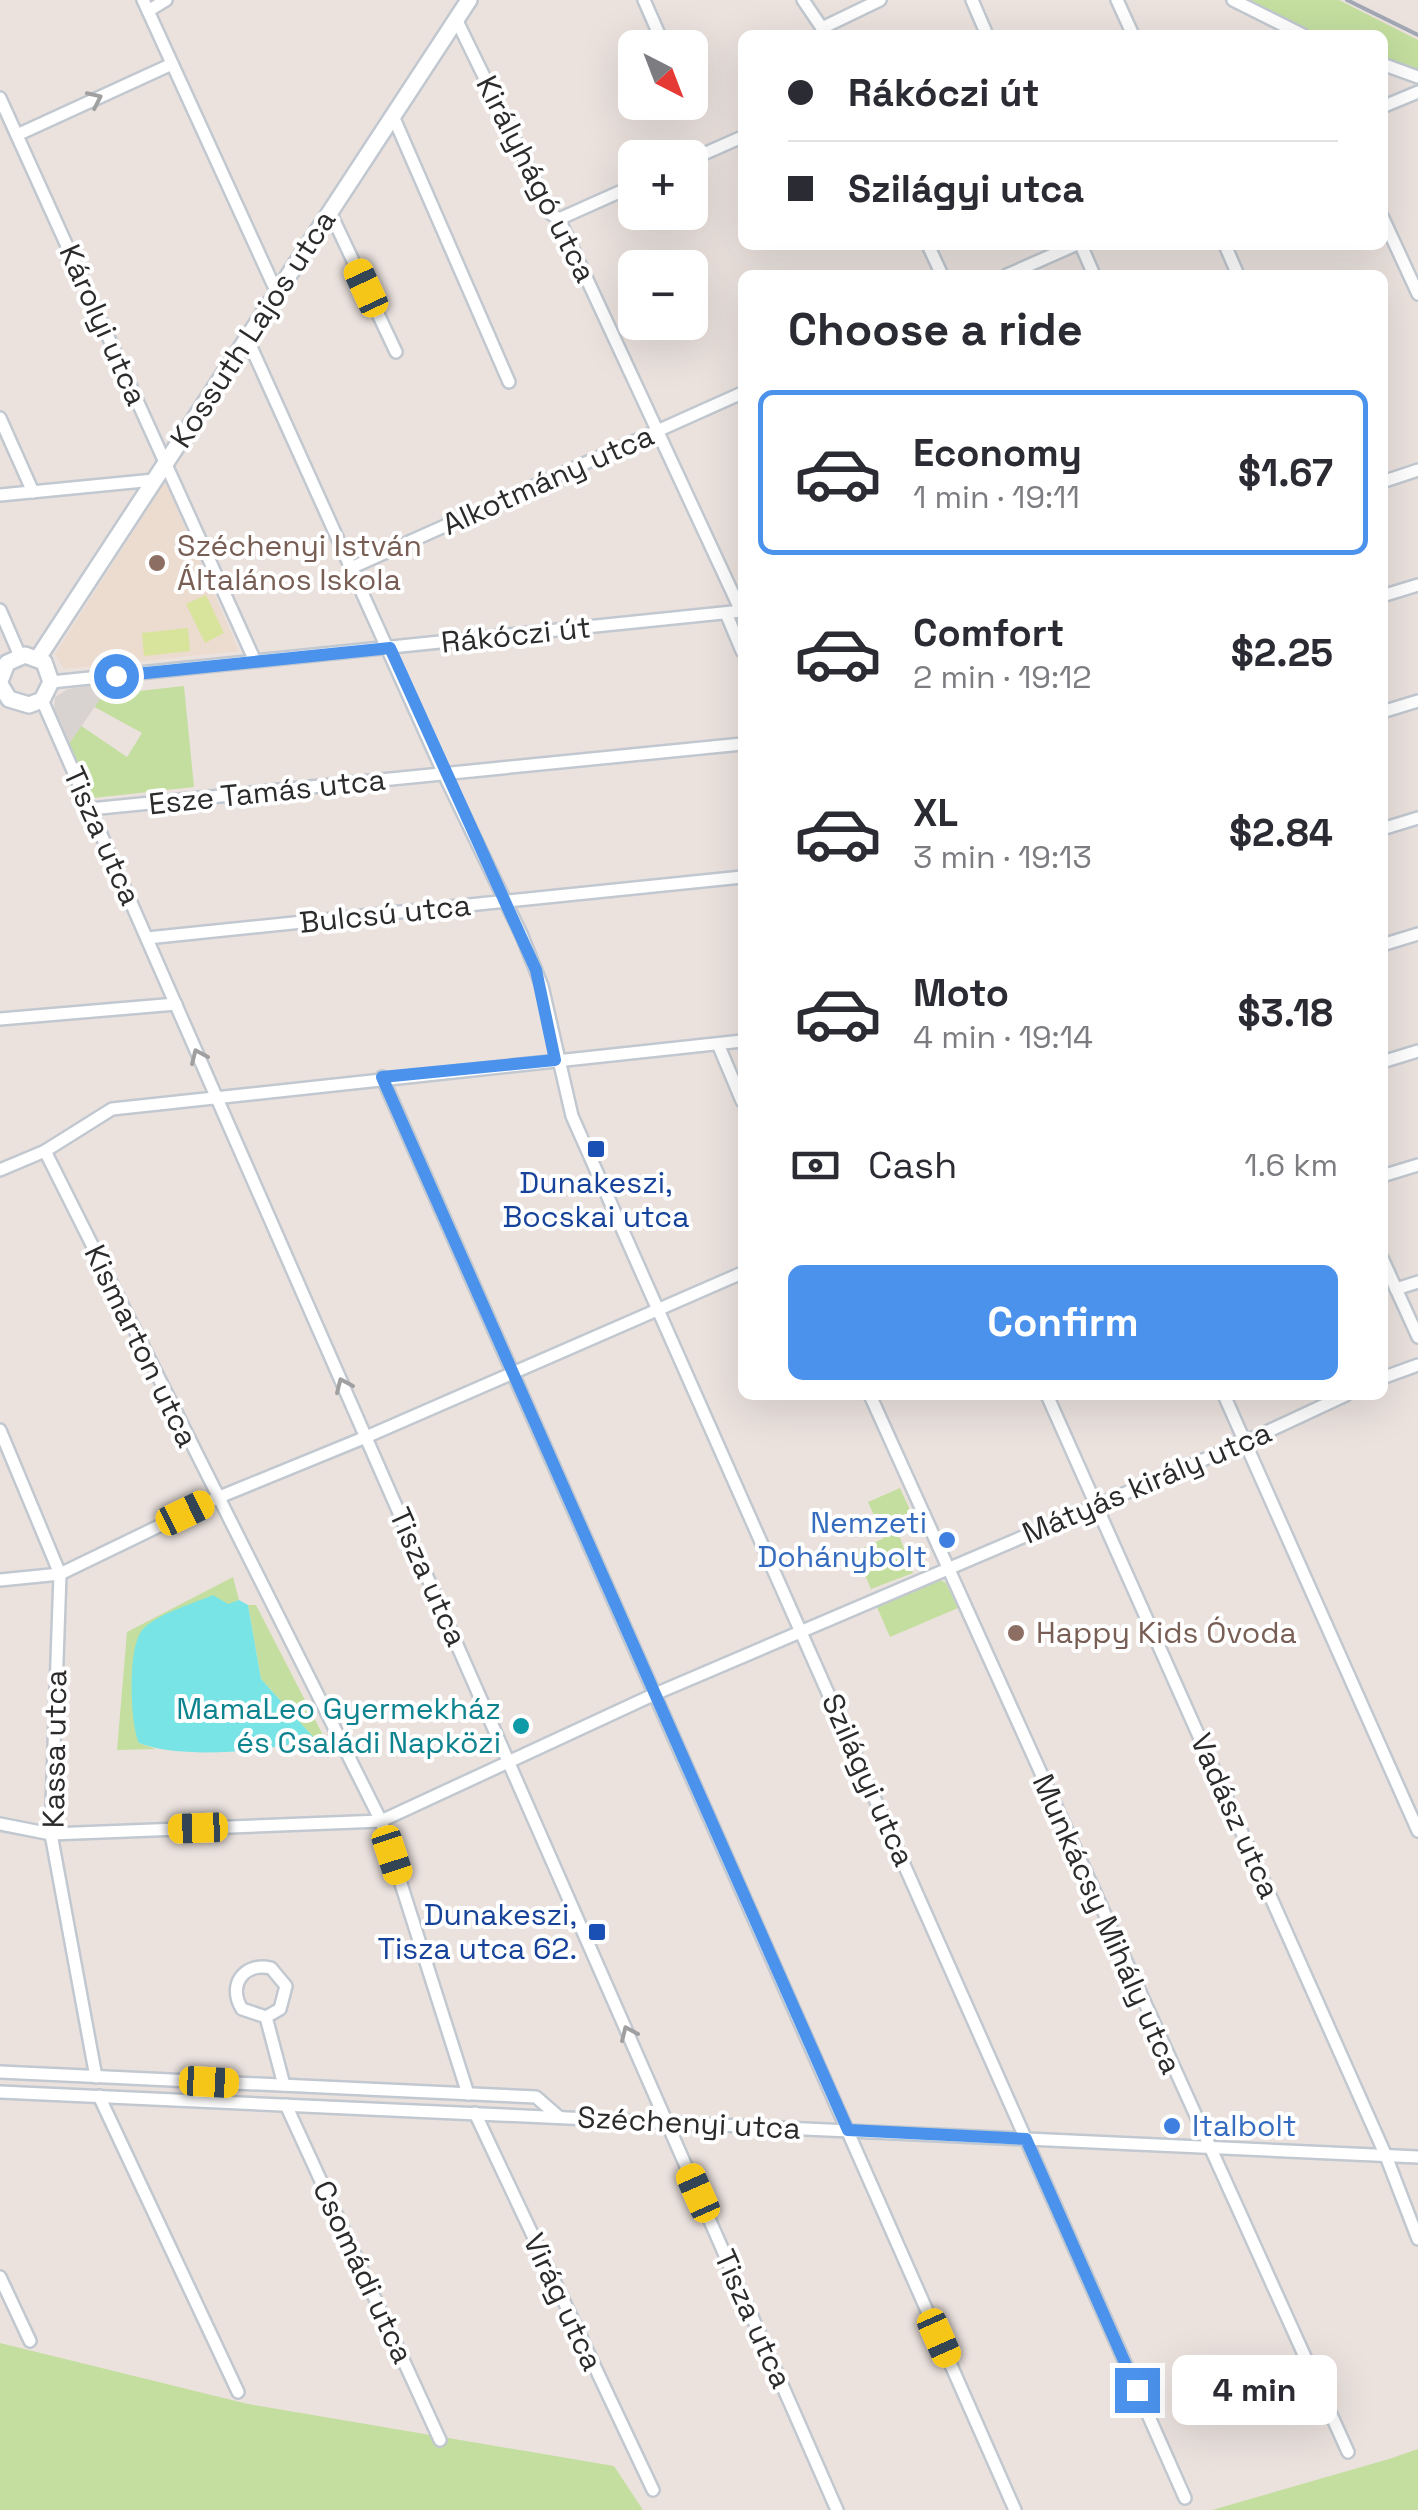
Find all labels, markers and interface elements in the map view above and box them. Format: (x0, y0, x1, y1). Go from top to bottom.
north arrow (618, 30, 708, 120)
map controls (618, 30, 708, 340)
street label: Királyhágó utca (468, 69, 605, 289)
text: Rákóczi út (848, 69, 1040, 117)
one-way arrow (84, 92, 102, 112)
button: + (618, 140, 708, 230)
text: Szilágyi utca (848, 165, 1084, 213)
street label: Kossuth Lajos utca (161, 202, 344, 455)
street label: Károlyi utca (51, 238, 156, 411)
button: − (618, 250, 708, 340)
car (340, 254, 392, 322)
text: Choose a ride (788, 301, 1083, 358)
street label: Alkotmány utca (436, 415, 660, 544)
icon: car (793, 428, 883, 518)
text: Economy (913, 429, 1082, 477)
text: $1.67 (1238, 449, 1333, 497)
text: 1 min · 19:11 (913, 477, 1080, 517)
place label: Széchenyi István Általános Iskola (177, 526, 422, 599)
marker: Széchenyi István Általános Iskola (146, 552, 168, 574)
street label: Rákóczi út (439, 607, 593, 662)
icon: car (793, 608, 883, 698)
text: Comfort (913, 609, 1064, 657)
text: $2.25 (1231, 629, 1333, 677)
route start (94, 654, 139, 699)
text: 2 min · 19:12 (913, 657, 1092, 697)
street label: Tisza utca (55, 760, 150, 911)
street label: Esze Tamás utca (147, 760, 387, 823)
icon: car (793, 788, 883, 878)
text: XL (913, 789, 958, 837)
text: $2.84 (1229, 809, 1333, 857)
text: 3 min · 19:13 (913, 837, 1092, 877)
street label: Bulcsú utca (297, 885, 473, 942)
icon: car (793, 968, 883, 1058)
text: Moto (913, 969, 1009, 1017)
text: $3.18 (1238, 989, 1333, 1037)
text: 4 min · 19:14 (913, 1017, 1093, 1057)
one-way arrow (190, 1048, 210, 1066)
marker: Dunakeszi, Bocskai utca (585, 1138, 607, 1160)
icon: cash (788, 1138, 843, 1193)
text: Cash (868, 1141, 957, 1189)
text: 1.6 km (1244, 1145, 1338, 1185)
place label: Dunakeszi, Bocskai utca (502, 1163, 690, 1236)
street label: Kismarton utca (76, 1238, 207, 1453)
button: Confirm (788, 1265, 1338, 1380)
one-way arrow (335, 1377, 355, 1395)
street label: Mátyás király utca (1016, 1412, 1277, 1553)
car (151, 1486, 219, 1540)
street label: Tisza utca (381, 1501, 476, 1652)
place label: Nemzeti Dohánybolt (757, 1503, 927, 1576)
marker: Nemzeti Dohánybolt (936, 1529, 958, 1551)
place label: Happy Kids Óvoda (1036, 1613, 1297, 1652)
marker: Happy Kids Óvoda (1005, 1622, 1027, 1644)
street label: Kassa utca (34, 1669, 75, 1829)
street label: Szilágyi utca (813, 1687, 924, 1872)
place label: MamaLeo Gyermekház és Családi Napközi (176, 1689, 501, 1762)
marker: MamaLeo Gyermekház és Családi Napközi (510, 1715, 532, 1737)
street label: Vadász utca (1182, 1727, 1289, 1904)
street label: Munkácsy Mihály utca (1024, 1768, 1191, 2080)
car (167, 1812, 229, 1844)
car (368, 1822, 416, 1888)
place label: Dunakeszi, Tisza utca 62. (378, 1895, 577, 1968)
marker: Dunakeszi, Tisza utca 62. (586, 1921, 608, 1943)
one-way arrow (620, 2026, 640, 2044)
car (178, 2065, 240, 2099)
street label: Széchenyi utca (576, 2097, 802, 2148)
place label: Italbolt (1192, 2106, 1297, 2145)
marker: Italbolt (1161, 2115, 1183, 2137)
car (672, 2159, 724, 2227)
street label: Csomádi utca (304, 2174, 423, 2370)
street label: Virág utca (515, 2227, 612, 2377)
street label: Tisza utca (706, 2243, 801, 2394)
car (913, 2304, 965, 2372)
callout: 4 min (1172, 2355, 1337, 2425)
route end (1115, 2368, 1160, 2413)
text: 4 min (1212, 2370, 1297, 2410)

